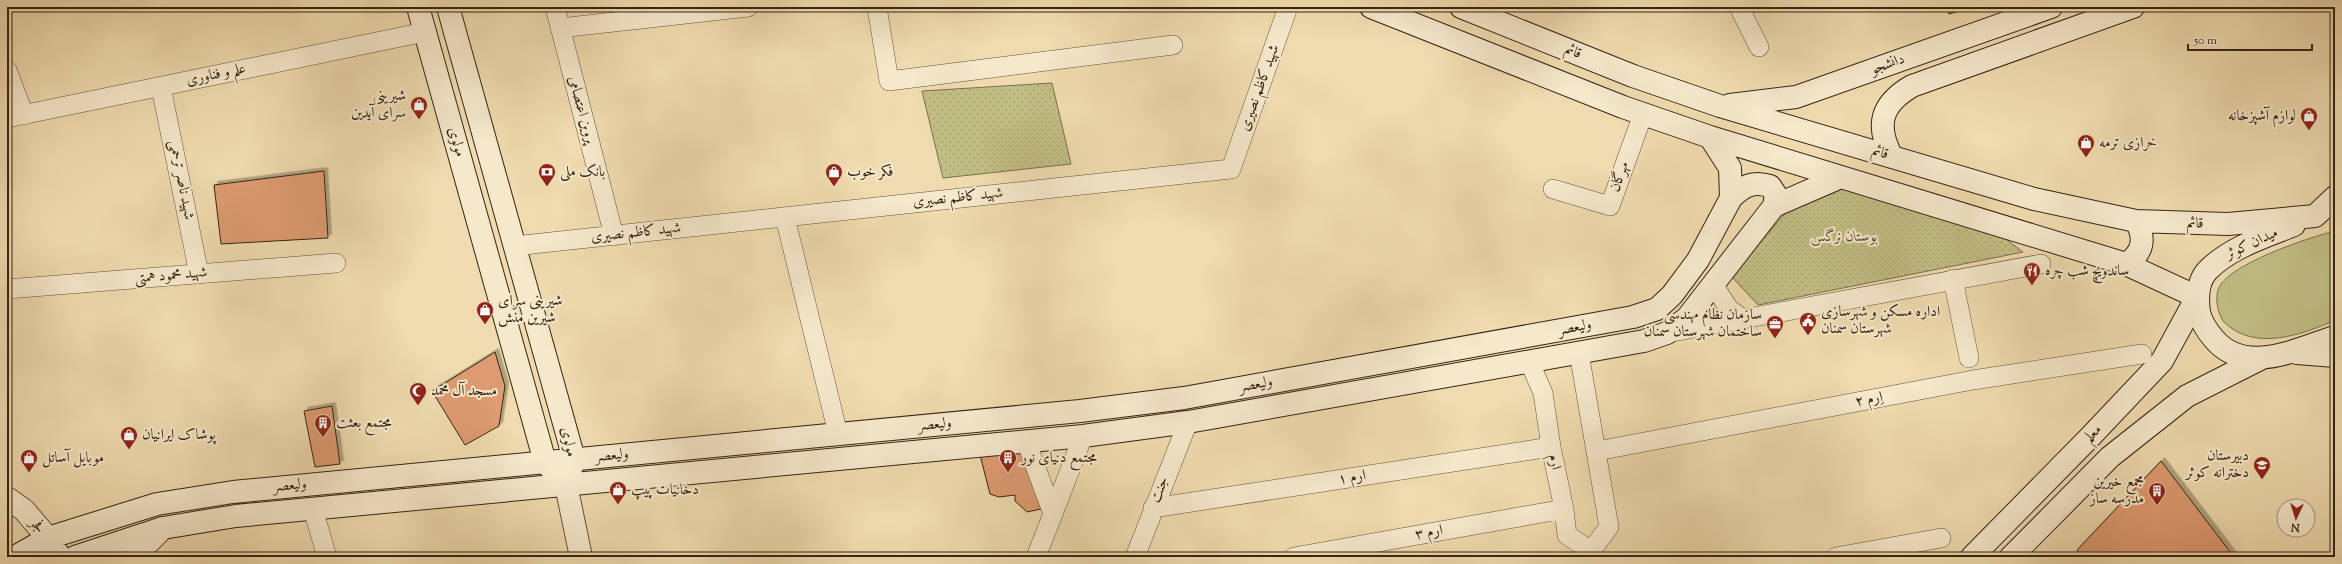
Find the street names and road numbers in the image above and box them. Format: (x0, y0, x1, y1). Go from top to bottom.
street label: قائم (1561, 39, 1585, 66)
street label: شهید کاظم نصیری (1235, 42, 1287, 135)
street label: دانشجو (1866, 49, 1908, 82)
street label: علم و فناوری (184, 58, 249, 94)
street label: پروین اعتصامی (562, 74, 600, 148)
street label: مولوی (442, 125, 470, 159)
street label: شهید ناصر ترحمی (163, 138, 199, 222)
street label: قائم (1869, 141, 1891, 166)
street label: مهرگان (1605, 159, 1635, 195)
street label: شهید کاظم نصیری (912, 183, 1004, 215)
street label: قائم (2186, 213, 2204, 236)
street label: شهید کاظم نصیری (590, 218, 682, 250)
street label: میدان کوثر (2220, 223, 2282, 266)
street label: شهید محمود همتی (134, 262, 208, 290)
street label: ولیعصر (1554, 314, 1594, 342)
street label: ولیعصر (1236, 372, 1274, 399)
street label: اِرم ۲ (1853, 387, 1886, 414)
street label: ولیعصر (915, 413, 953, 437)
street label: معلم (2079, 420, 2109, 450)
street label: مولوی (555, 425, 581, 459)
street label: ولیعصر (592, 444, 630, 468)
street label: ارم (1541, 452, 1566, 472)
street label: ارم ۱ (1337, 465, 1368, 492)
street label: ولیعصر (270, 474, 308, 498)
street label: جنت (1145, 474, 1175, 506)
street label: فجر (23, 512, 50, 539)
street label: ارم ۳ (1413, 520, 1445, 547)

